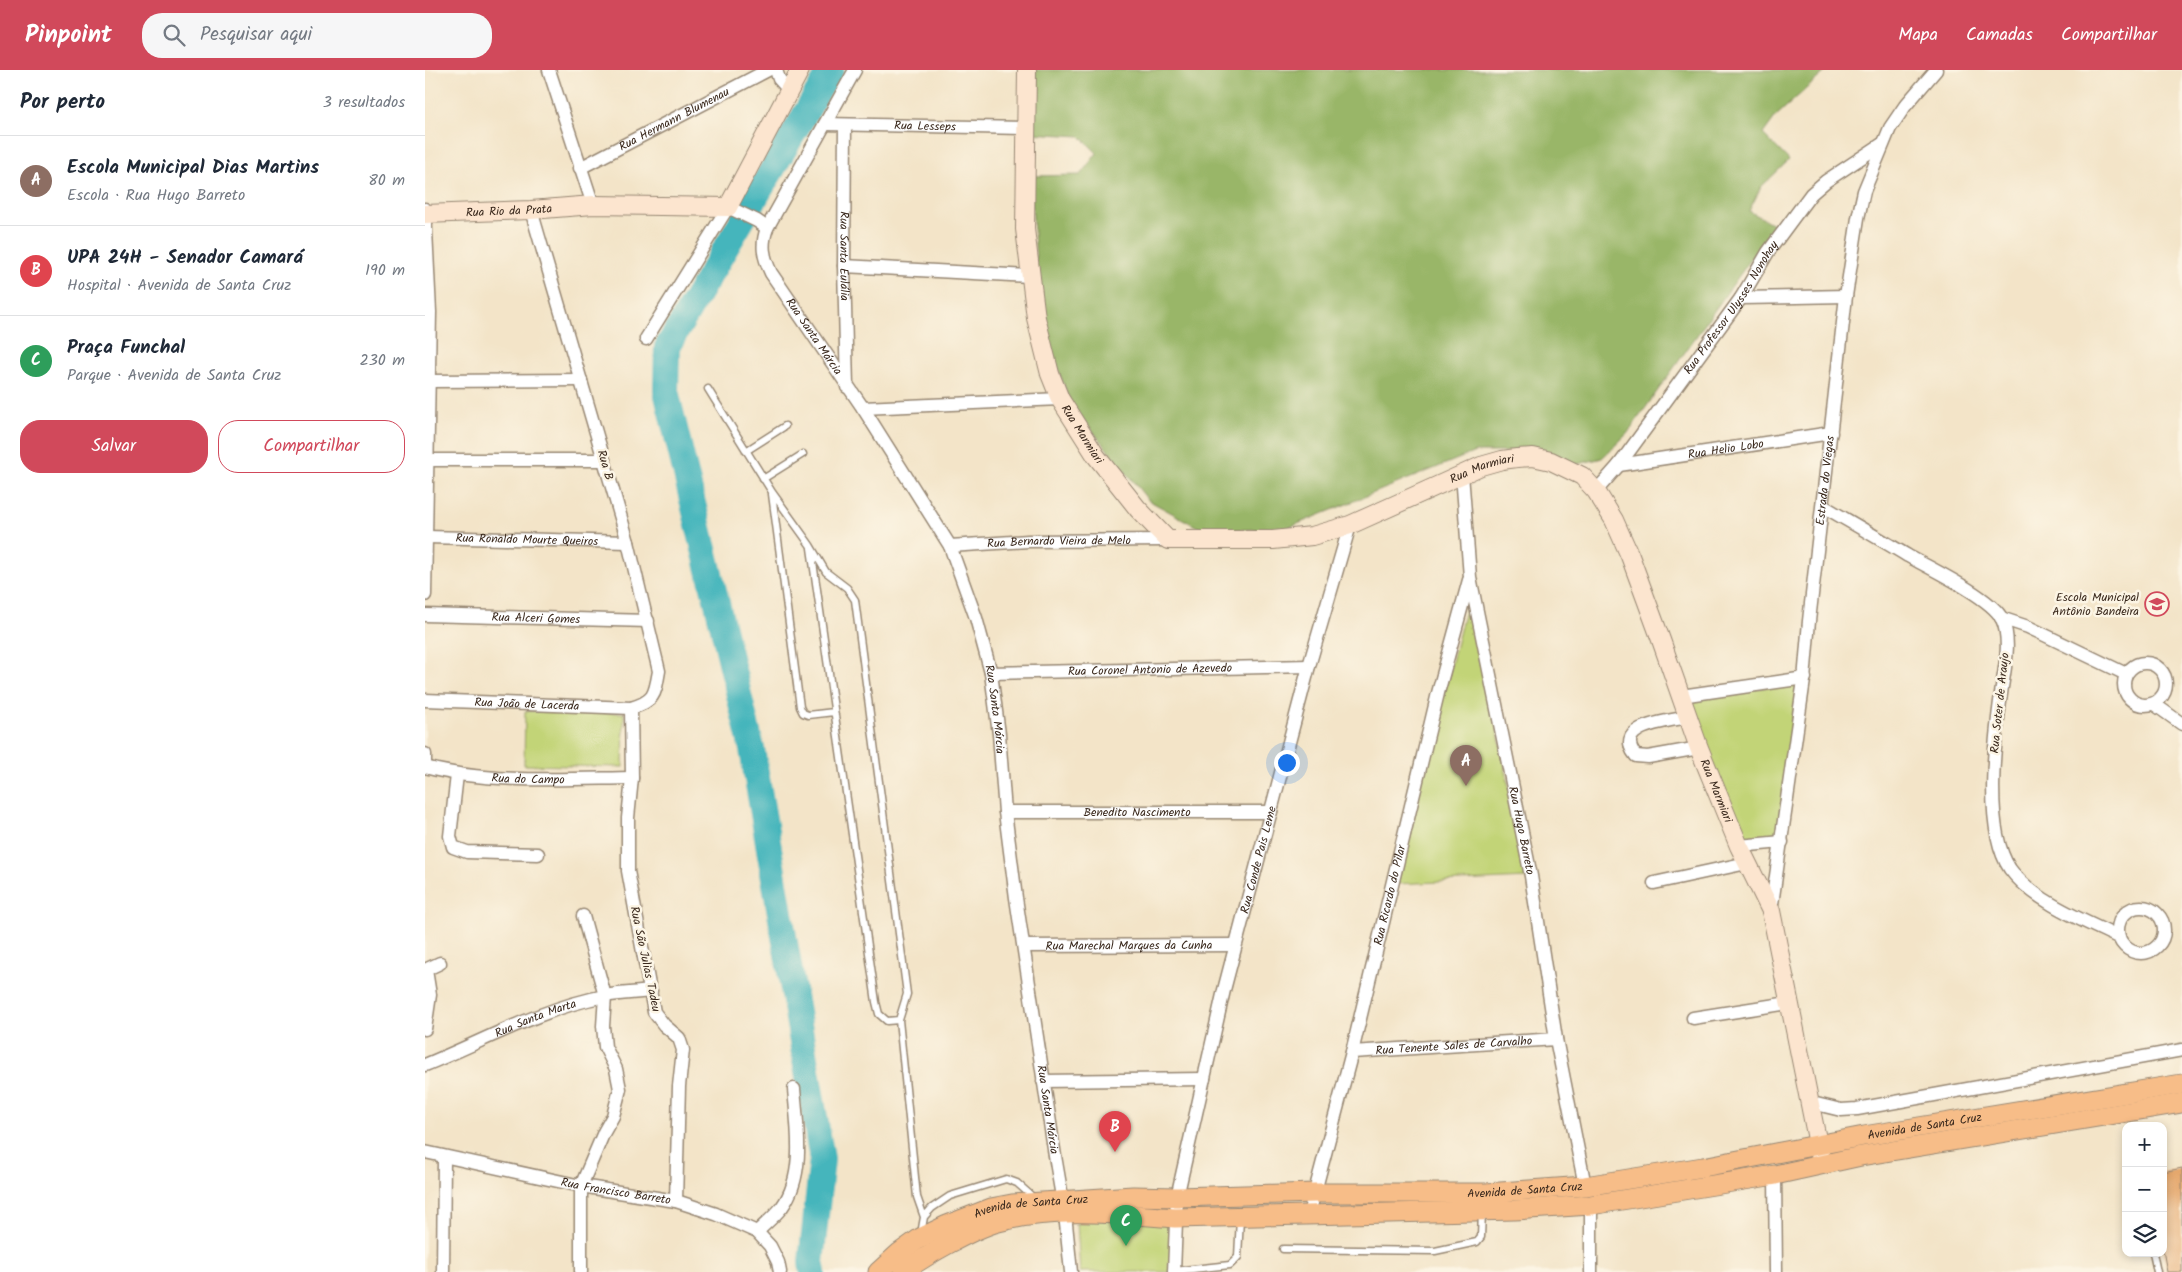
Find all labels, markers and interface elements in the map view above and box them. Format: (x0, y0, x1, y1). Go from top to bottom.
search box (142, 13, 492, 58)
text: Pinpoint (25, 16, 112, 55)
text: Pesquisar aqui (200, 20, 312, 50)
icon: search (160, 21, 188, 49)
text: Mapa (1898, 21, 1938, 50)
text: Camadas (1966, 21, 2033, 50)
text: Compartilhar (2061, 21, 2157, 50)
street label: Rua Hermann Blumenau (615, 82, 733, 156)
text: Por perto (20, 86, 105, 119)
text: 3 resultados (323, 90, 405, 115)
street label: Rua Lesseps (894, 116, 956, 136)
text: Escola Municipal Dias Martins (67, 153, 319, 183)
text: A (31, 168, 41, 193)
text: 80 m (368, 168, 405, 193)
text: Escola · Rua Hugo Barreto (67, 183, 245, 208)
street label: Rua Rio da Prata (465, 199, 553, 222)
street label: Rua Santa Eulália (834, 211, 854, 301)
street label: Rua Professor Ulysses Nonohay (1679, 236, 1783, 378)
text: UPA 24H - Senador Camará (67, 243, 303, 273)
text: B (31, 258, 41, 283)
text: 190 m (365, 258, 405, 283)
text: Hospital · Avenida de Santa Cruz (67, 273, 291, 298)
street label: Rua Santa Márcia (781, 294, 847, 379)
text: Praça Funchal (67, 333, 185, 363)
text: C (31, 348, 41, 373)
text: 230 m (359, 348, 405, 373)
text: Parque · Avenida de Santa Cruz (67, 363, 281, 388)
street label: Rua Marmiari (1056, 401, 1109, 469)
button: Salvar (20, 420, 208, 473)
button: Compartilhar (218, 420, 405, 473)
street label: Rua Helio Lobo (1687, 434, 1765, 464)
street label: Estrada do Viegas (1810, 435, 1840, 526)
street label: Rua B (592, 448, 618, 482)
street label: Rua Marmiari (1446, 449, 1516, 488)
street label: Rua Ronaldo Mourte Queiros (455, 528, 599, 551)
street label: Rua Bernardo Vieira de Melo (986, 531, 1131, 553)
place label: Escola Municipal Antônio Bandeira (2052, 588, 2139, 621)
school or university icon: Escola Municipal Antônio Bandeira (2144, 591, 2170, 617)
street label: Rua Alceri Gomes (491, 607, 581, 629)
street label: Rua Soter de Araujo (1985, 652, 2015, 754)
street label: Rua Coronel Antonio de Azevedo (1068, 658, 1232, 681)
street label: Rua Santa Márcia (980, 662, 1010, 755)
street label: Rua João de Lacerda (474, 692, 580, 716)
pin: A (1450, 745, 1482, 786)
your location (1274, 750, 1300, 776)
street label: Rua Marmiari (1695, 756, 1738, 826)
street label: Rua do Campo (491, 768, 565, 789)
street label: Rua Hugo Barreto (1503, 785, 1540, 876)
street label: Benedito Nascimento (1083, 803, 1191, 822)
street label: Rua Conde Pais Leme (1235, 803, 1282, 916)
street label: Rua Ricardo do Pilar (1368, 842, 1411, 947)
street label: Rua São Julias Tadeu (625, 904, 666, 1014)
street label: Rua Marechal Marques da Cunha (1046, 936, 1213, 955)
street label: Rua Santa Marta (492, 994, 579, 1043)
street label: Rua Tenente Sales de Carvalho (1375, 1031, 1533, 1060)
street label: Rua Santa Márcia (1032, 1064, 1064, 1156)
street label: Avenida de Santa Cruz (1866, 1107, 1983, 1145)
pin: B (1099, 1111, 1131, 1152)
map controls (2122, 1122, 2167, 1257)
button: + (2122, 1122, 2167, 1167)
button: − (2122, 1167, 2167, 1212)
street label: Rua Francisco Barreto (559, 1172, 672, 1210)
street label: Avenida de Santa Cruz (1467, 1177, 1583, 1203)
street label: Avenida de Santa Cruz (971, 1189, 1089, 1223)
pin: C (1110, 1205, 1142, 1246)
button: layers (2122, 1212, 2167, 1257)

